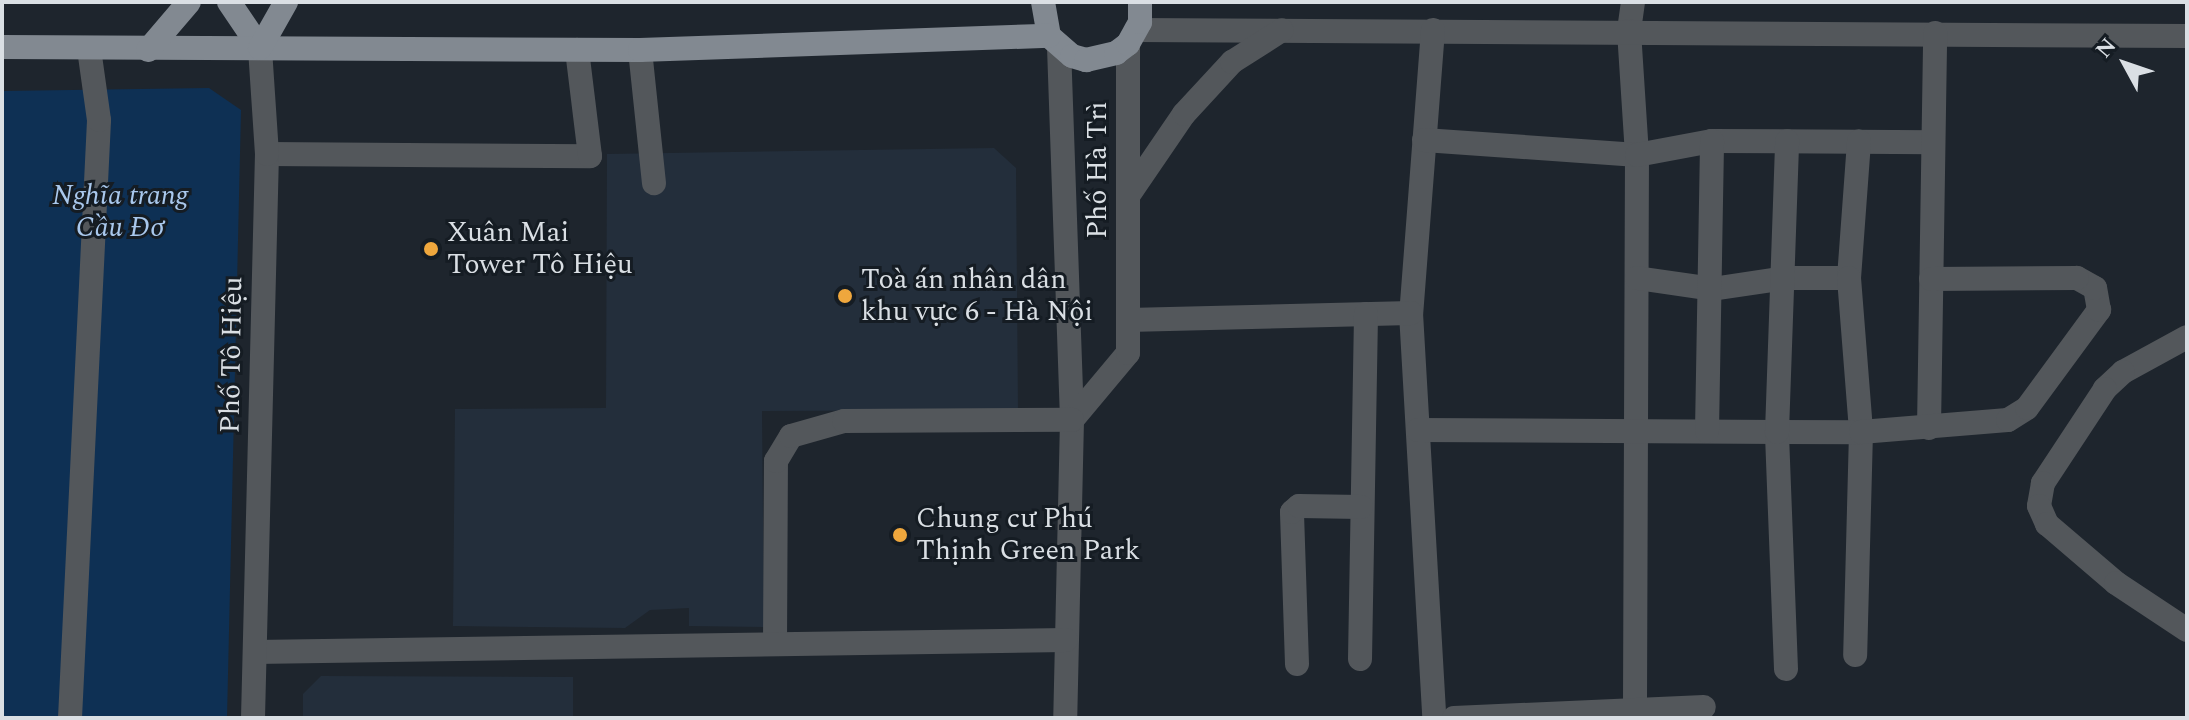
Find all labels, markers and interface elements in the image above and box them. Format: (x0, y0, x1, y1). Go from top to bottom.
north arrow (2085, 24, 2165, 104)
text: N (2088, 31, 2125, 66)
street label: Phố Hà Trì (1081, 101, 1115, 239)
park label: Nghĩa trang Cầu Đơ (52, 179, 188, 245)
place label: Xuân Mai Tower Tô Hiệu (447, 216, 633, 282)
marker: Xuân Mai Tower Tô Hiệu (422, 240, 440, 258)
place label: Toà án nhân dân khu vực 6 - Hà Nội (861, 263, 1093, 329)
street label: Phố Tô Hiệu (214, 276, 250, 434)
marker: Toà án nhân dân khu vực 6 - Hà Nội (836, 287, 854, 305)
place label: Chung cư Phú Thịnh Green Park (916, 502, 1140, 568)
marker: Chung cư Phú Thịnh Green Park (891, 526, 909, 544)

